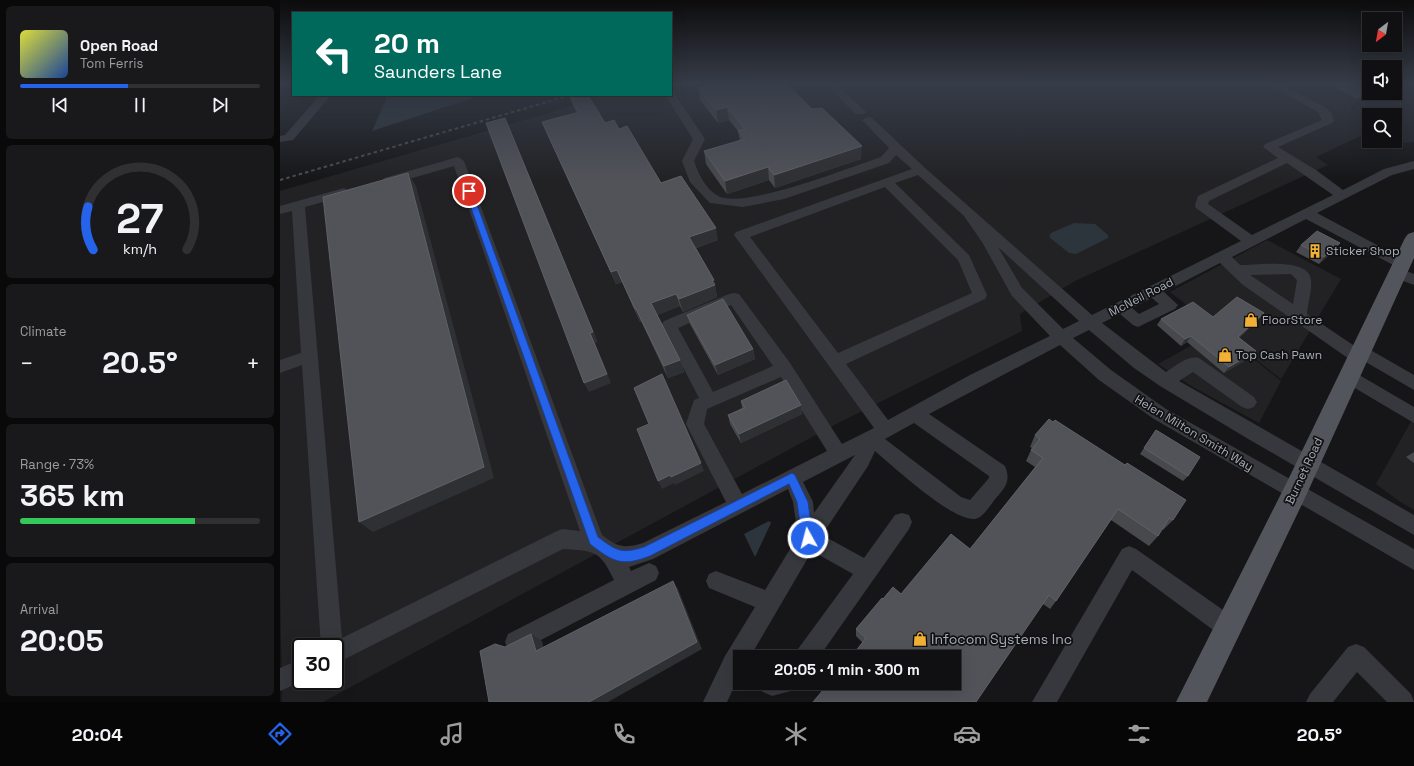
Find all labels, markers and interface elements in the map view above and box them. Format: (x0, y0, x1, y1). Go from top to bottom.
north arrow (1362, 12, 1402, 52)
map controls (1362, 12, 1402, 148)
text: 20 m (374, 25, 440, 61)
icon: left (308, 28, 360, 80)
text: Open Road (80, 36, 158, 55)
text: Tom Ferris (80, 55, 143, 72)
text: Saunders Lane (374, 60, 502, 83)
button: sound (1362, 60, 1402, 100)
icon: previous (49, 94, 71, 116)
icon: pause (129, 94, 151, 116)
icon: next (209, 94, 231, 116)
button: search (1362, 108, 1402, 148)
pin (452, 174, 486, 208)
icon: arrive (458, 180, 480, 202)
text: 27 (116, 192, 164, 245)
text: km/h (123, 239, 157, 257)
building icon: Sticker Shop (1307, 243, 1323, 259)
place label: Sticker Shop (1326, 243, 1400, 259)
street label: McNeil Road (1106, 274, 1176, 320)
shop icon: FloorStore (1243, 312, 1259, 328)
place label: FloorStore (1262, 312, 1322, 328)
text: Climate (20, 323, 66, 340)
text: 20.5° (102, 343, 178, 382)
shop icon: Top Cash Pawn (1217, 347, 1233, 363)
place label: Top Cash Pawn (1236, 347, 1322, 363)
text: − (20, 349, 34, 377)
text: + (246, 349, 260, 377)
street label: Helen Milton Smith Way (1132, 391, 1256, 475)
street label: Burnet Road (1282, 435, 1326, 507)
text: Range · 73% (20, 456, 94, 473)
text: 365 km (20, 476, 125, 515)
position arrow (787, 517, 829, 559)
text: Arrival (20, 601, 59, 618)
text: 20:05 (20, 621, 104, 660)
place label: Infocom Systems Inc (931, 630, 1072, 648)
shop icon: Infocom Systems Inc (912, 631, 928, 647)
speed limit sign: 30 (292, 638, 344, 690)
text: 20:05 · 1 min · 300 m (774, 660, 920, 679)
icon: directions (266, 720, 294, 748)
icon: music (438, 720, 466, 748)
icon: phone (610, 720, 638, 748)
icon: climate (782, 720, 810, 748)
icon: car (953, 720, 981, 748)
icon: filters (1125, 720, 1153, 748)
text: 20:04 (72, 723, 123, 746)
text: 20.5° (1297, 723, 1342, 746)

